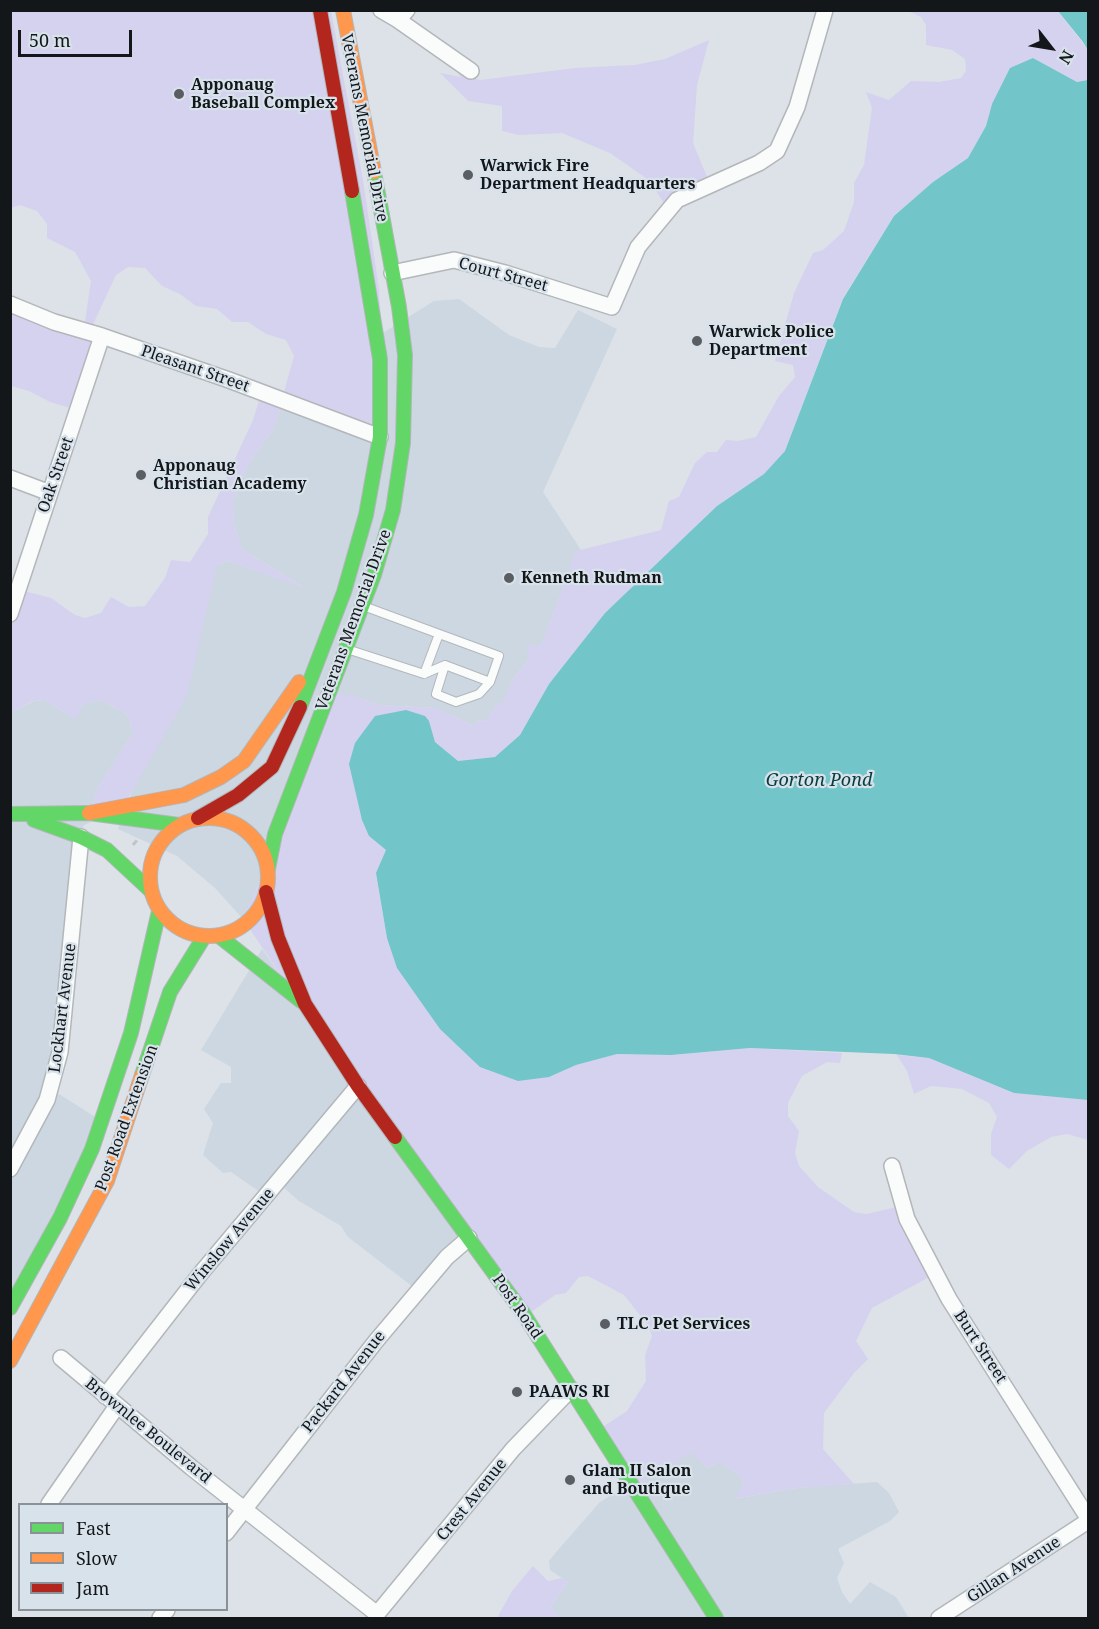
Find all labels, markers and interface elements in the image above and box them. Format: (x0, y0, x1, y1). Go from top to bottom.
scale bar (21, 18, 135, 56)
north arrow (1021, 18, 1081, 78)
text: 50 m (29, 28, 71, 52)
street label: Veterans Memorial Drive (336, 32, 392, 224)
text: N (1054, 46, 1079, 68)
place label: Apponaug Baseball Complex (191, 75, 335, 113)
marker: Apponaug Baseball Complex (172, 87, 186, 101)
place label: Warwick Fire Department Headquarters (480, 156, 695, 194)
marker: Warwick Fire Department Headquarters (461, 168, 475, 182)
street label: Court Street (456, 254, 550, 296)
place label: Warwick Police Department (709, 322, 834, 360)
marker: Warwick Police Department (690, 334, 704, 348)
street label: Pleasant Street (138, 342, 252, 396)
street label: Oak Street (34, 435, 78, 515)
place label: Apponaug Christian Academy (153, 456, 307, 494)
marker: Apponaug Christian Academy (134, 468, 148, 482)
street label: Veterans Memorial Drive (312, 527, 396, 713)
place label: Kenneth Rudman (521, 568, 662, 588)
marker: Kenneth Rudman (502, 571, 516, 585)
water label: Gorton Pond (766, 770, 872, 792)
street label: Lockhart Avenue (46, 942, 80, 1074)
street label: Post Road Extension (92, 1042, 162, 1194)
street label: Winslow Avenue (181, 1185, 279, 1295)
street label: Post Road (488, 1271, 546, 1343)
street label: Burt Street (949, 1307, 1011, 1387)
place label: TLC Pet Services (617, 1314, 750, 1334)
marker: TLC Pet Services (598, 1317, 612, 1331)
street label: Packard Avenue (298, 1327, 390, 1437)
street label: Brownlee Boulevard (81, 1374, 215, 1488)
place label: PAAWS RI (529, 1382, 610, 1402)
marker: PAAWS RI (510, 1385, 524, 1399)
street label: Crest Avenue (433, 1455, 511, 1545)
place label: Glam II Salon and Boutique (582, 1461, 691, 1499)
marker: Glam II Salon and Boutique (563, 1473, 577, 1487)
legend (18, 1503, 228, 1611)
text: Fast (76, 1516, 111, 1540)
street label: Gillan Avenue (964, 1533, 1064, 1607)
text: Slow (76, 1546, 117, 1570)
text: Jam (76, 1576, 110, 1600)

